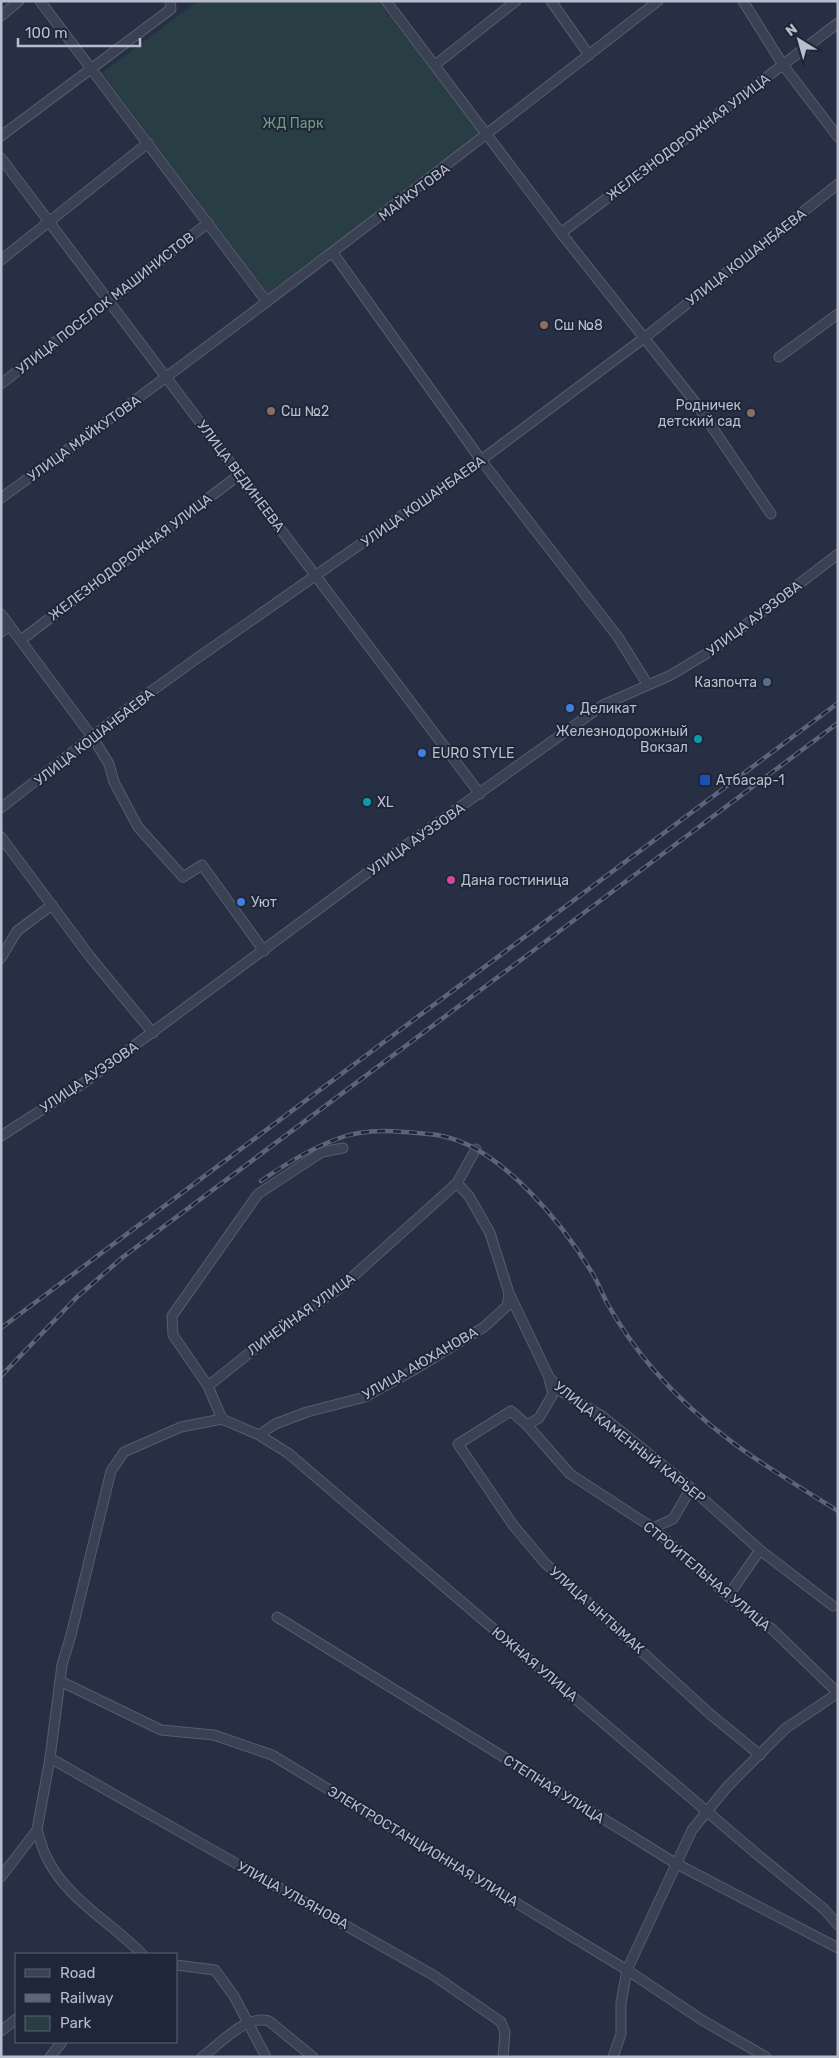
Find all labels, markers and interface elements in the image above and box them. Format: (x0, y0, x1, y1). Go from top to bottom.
scale bar (18, 15, 140, 47)
north arrow (774, 15, 824, 65)
text: N (782, 20, 801, 40)
text: 100 m (25, 24, 67, 42)
street label: ЖЕЛЕЗНОДОРОЖНАЯ УЛИЦА (603, 70, 774, 204)
park label: ЖД Парк (263, 115, 324, 132)
street label: МАЙКУТОВА (375, 159, 454, 225)
street label: УЛИЦА КОШАНБАЕВА (683, 205, 810, 309)
street label: УЛИЦА ПОСЕЛОК МАШИНИСТОВ (13, 229, 198, 378)
place label: Сш №8 (554, 317, 603, 334)
marker: Сш №8 (538, 319, 550, 331)
street label: УЛИЦА МАЙКУТОВА (24, 391, 145, 485)
place label: Родничек детский сад (658, 397, 741, 430)
place label: Сш №2 (281, 403, 329, 420)
marker: Сш №2 (265, 405, 277, 417)
marker: Родничек детский сад (745, 407, 757, 419)
street label: УЛИЦА ВЕДИНЕЕВА (193, 417, 288, 536)
street label: УЛИЦА КОШАНБАЕВА (358, 452, 489, 551)
street label: ЖЕЛЕЗНОДОРОЖНАЯ УЛИЦА (45, 490, 216, 624)
street label: УЛИЦА АУЭЗОВА (703, 577, 806, 660)
place label: Казпочта (694, 674, 757, 691)
marker: Казпочта (761, 676, 773, 688)
street label: УЛИЦА КОШАНБАЕВА (31, 685, 158, 789)
place label: Деликат (580, 700, 637, 717)
marker: Деликат (564, 702, 576, 714)
place label: Железнодорожный Вокзал (556, 723, 688, 756)
marker: Железнодорожный Вокзал (692, 733, 704, 745)
place label: EURO STYLE (432, 745, 515, 762)
marker: EURO STYLE (416, 747, 428, 759)
place label: Атбасар-1 (716, 772, 784, 789)
marker: Атбасар-1 (698, 773, 712, 787)
place label: XL (377, 794, 394, 811)
marker: XL (361, 796, 373, 808)
street label: УЛИЦА АУЭЗОВА (364, 799, 469, 879)
place label: Дана гостиница (461, 872, 569, 889)
marker: Дана гостиница (445, 874, 457, 886)
place label: Уют (251, 894, 277, 911)
marker: Уют (235, 896, 247, 908)
street label: УЛИЦА АУЭЗОВА (37, 1038, 142, 1117)
street label: ЛИНЕЙНАЯ УЛИЦА (244, 1268, 359, 1359)
street label: УЛИЦА АЮХАНОВА (360, 1323, 481, 1403)
street label: УЛИЦА КАМЕННЫЙ КАРЬЕР (551, 1377, 709, 1507)
street label: СТРОИТЕЛЬНАЯ УЛИЦА (640, 1518, 774, 1635)
street label: УЛИЦА ЫНТЫМАК (546, 1563, 648, 1657)
street label: ЮЖНАЯ УЛИЦА (488, 1623, 582, 1706)
street label: СТЕПНАЯ УЛИЦА (500, 1752, 608, 1828)
street label: ЭЛЕКТРОСТАНЦИОННАЯ УЛИЦА (324, 1783, 522, 1911)
street label: УЛИЦА УЛЬЯНОВА (234, 1858, 352, 1933)
legend (15, 1953, 178, 2043)
text: Road (60, 1964, 96, 1982)
text: Railway (60, 1989, 114, 2007)
text: Park (60, 2014, 91, 2032)

